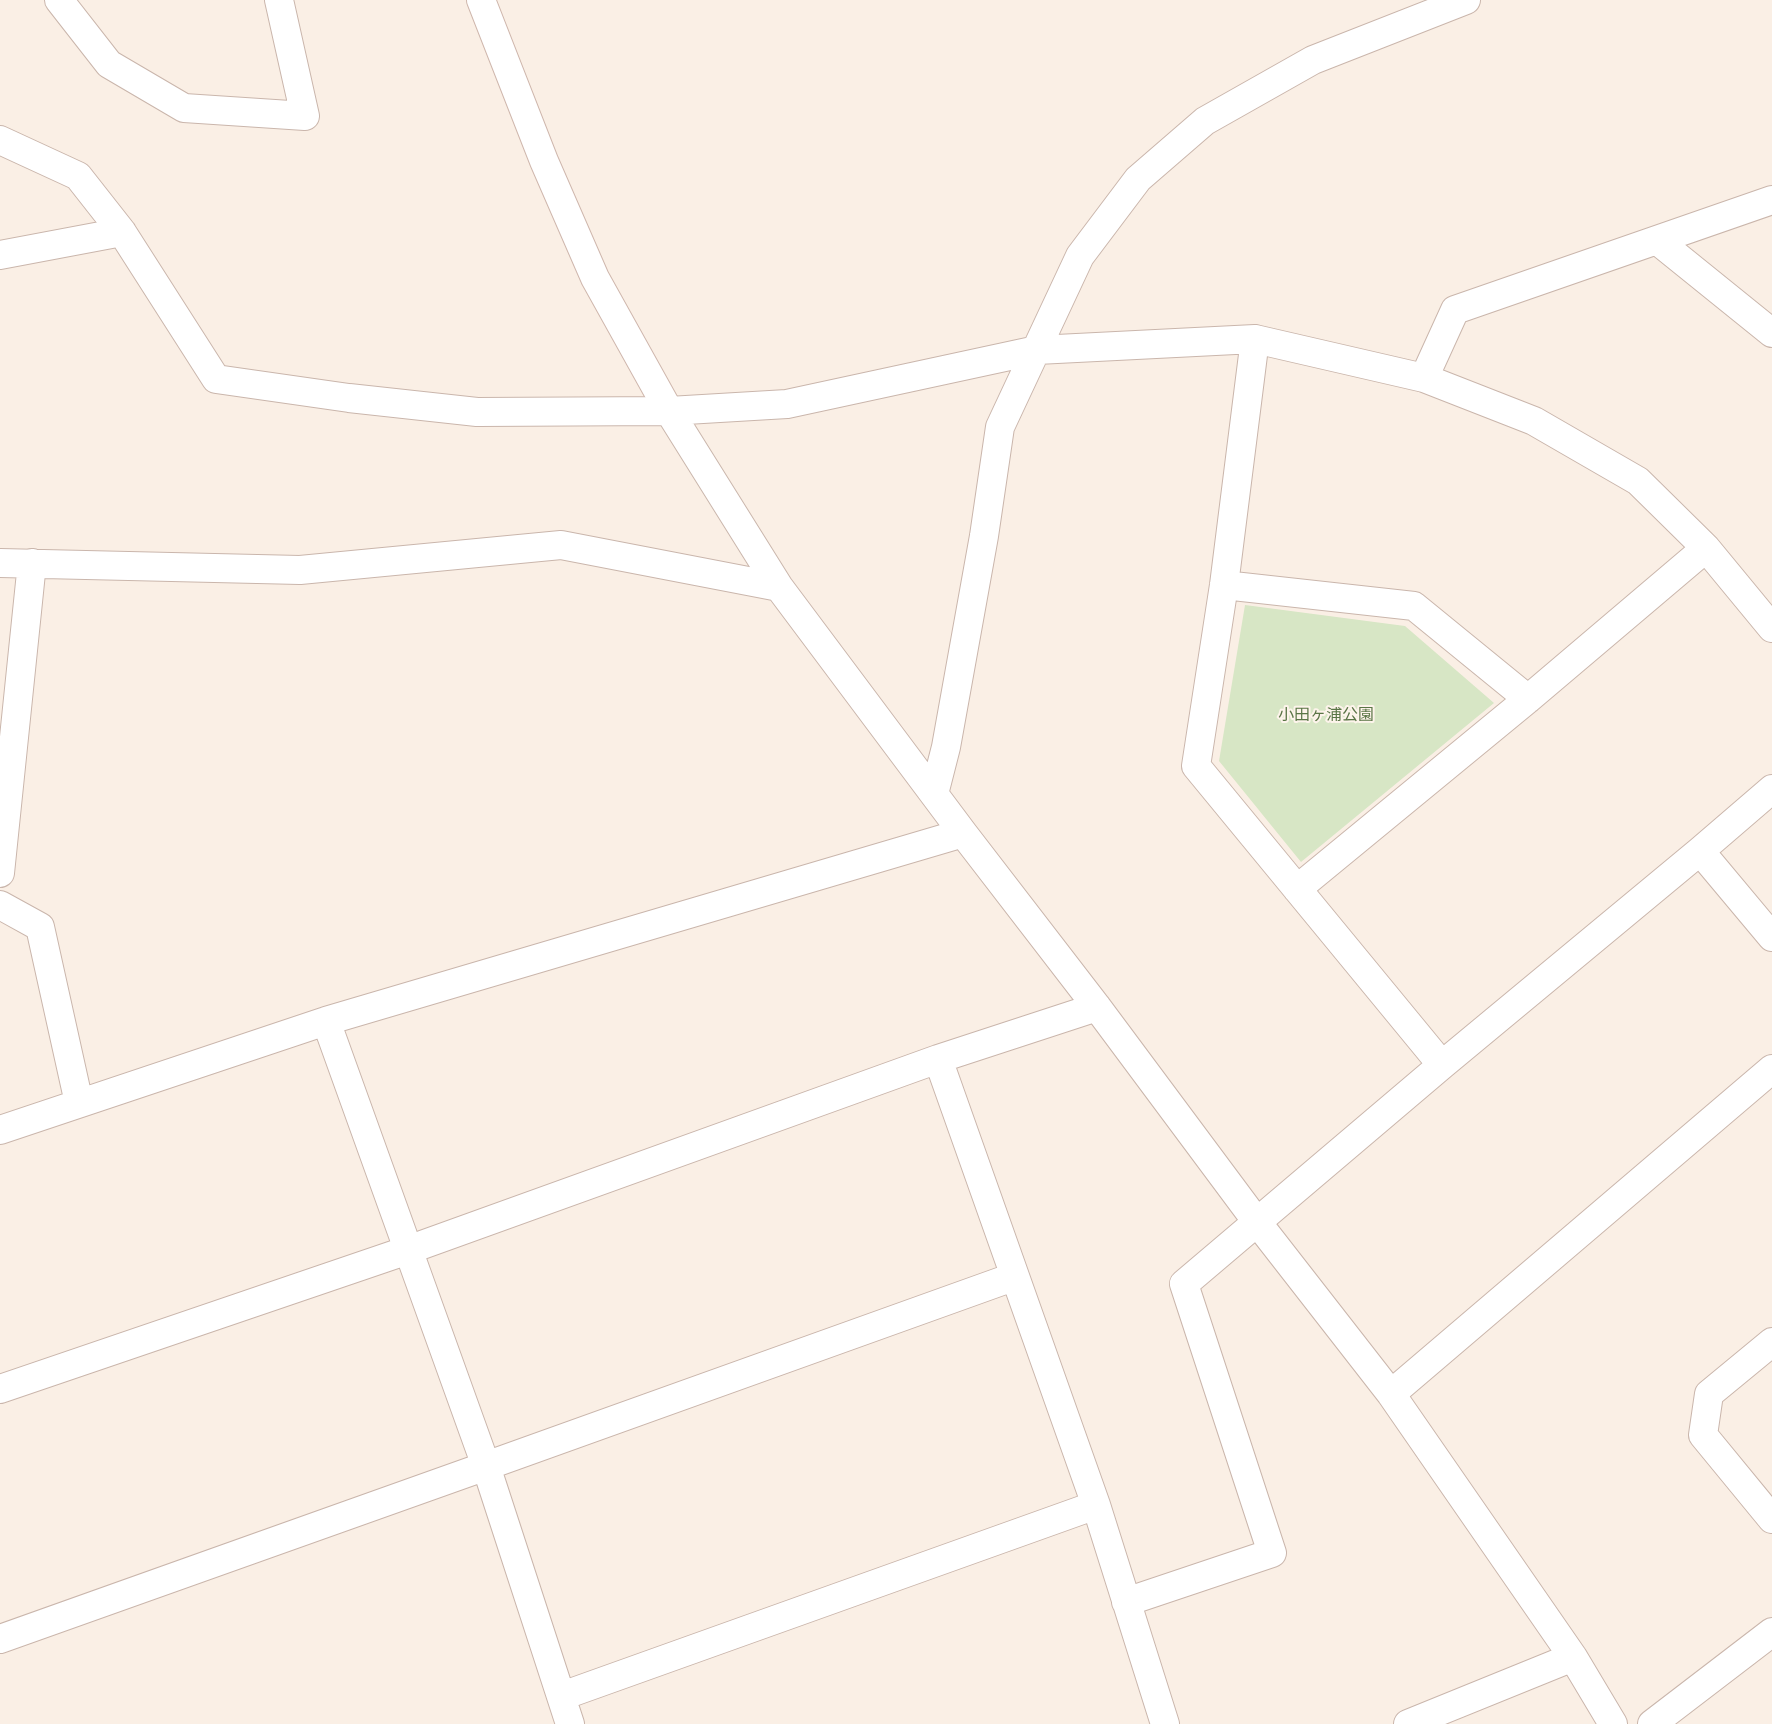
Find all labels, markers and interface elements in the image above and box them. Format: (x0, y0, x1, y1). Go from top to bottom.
park label: 小田ヶ浦公園 (1278, 705, 1374, 725)

